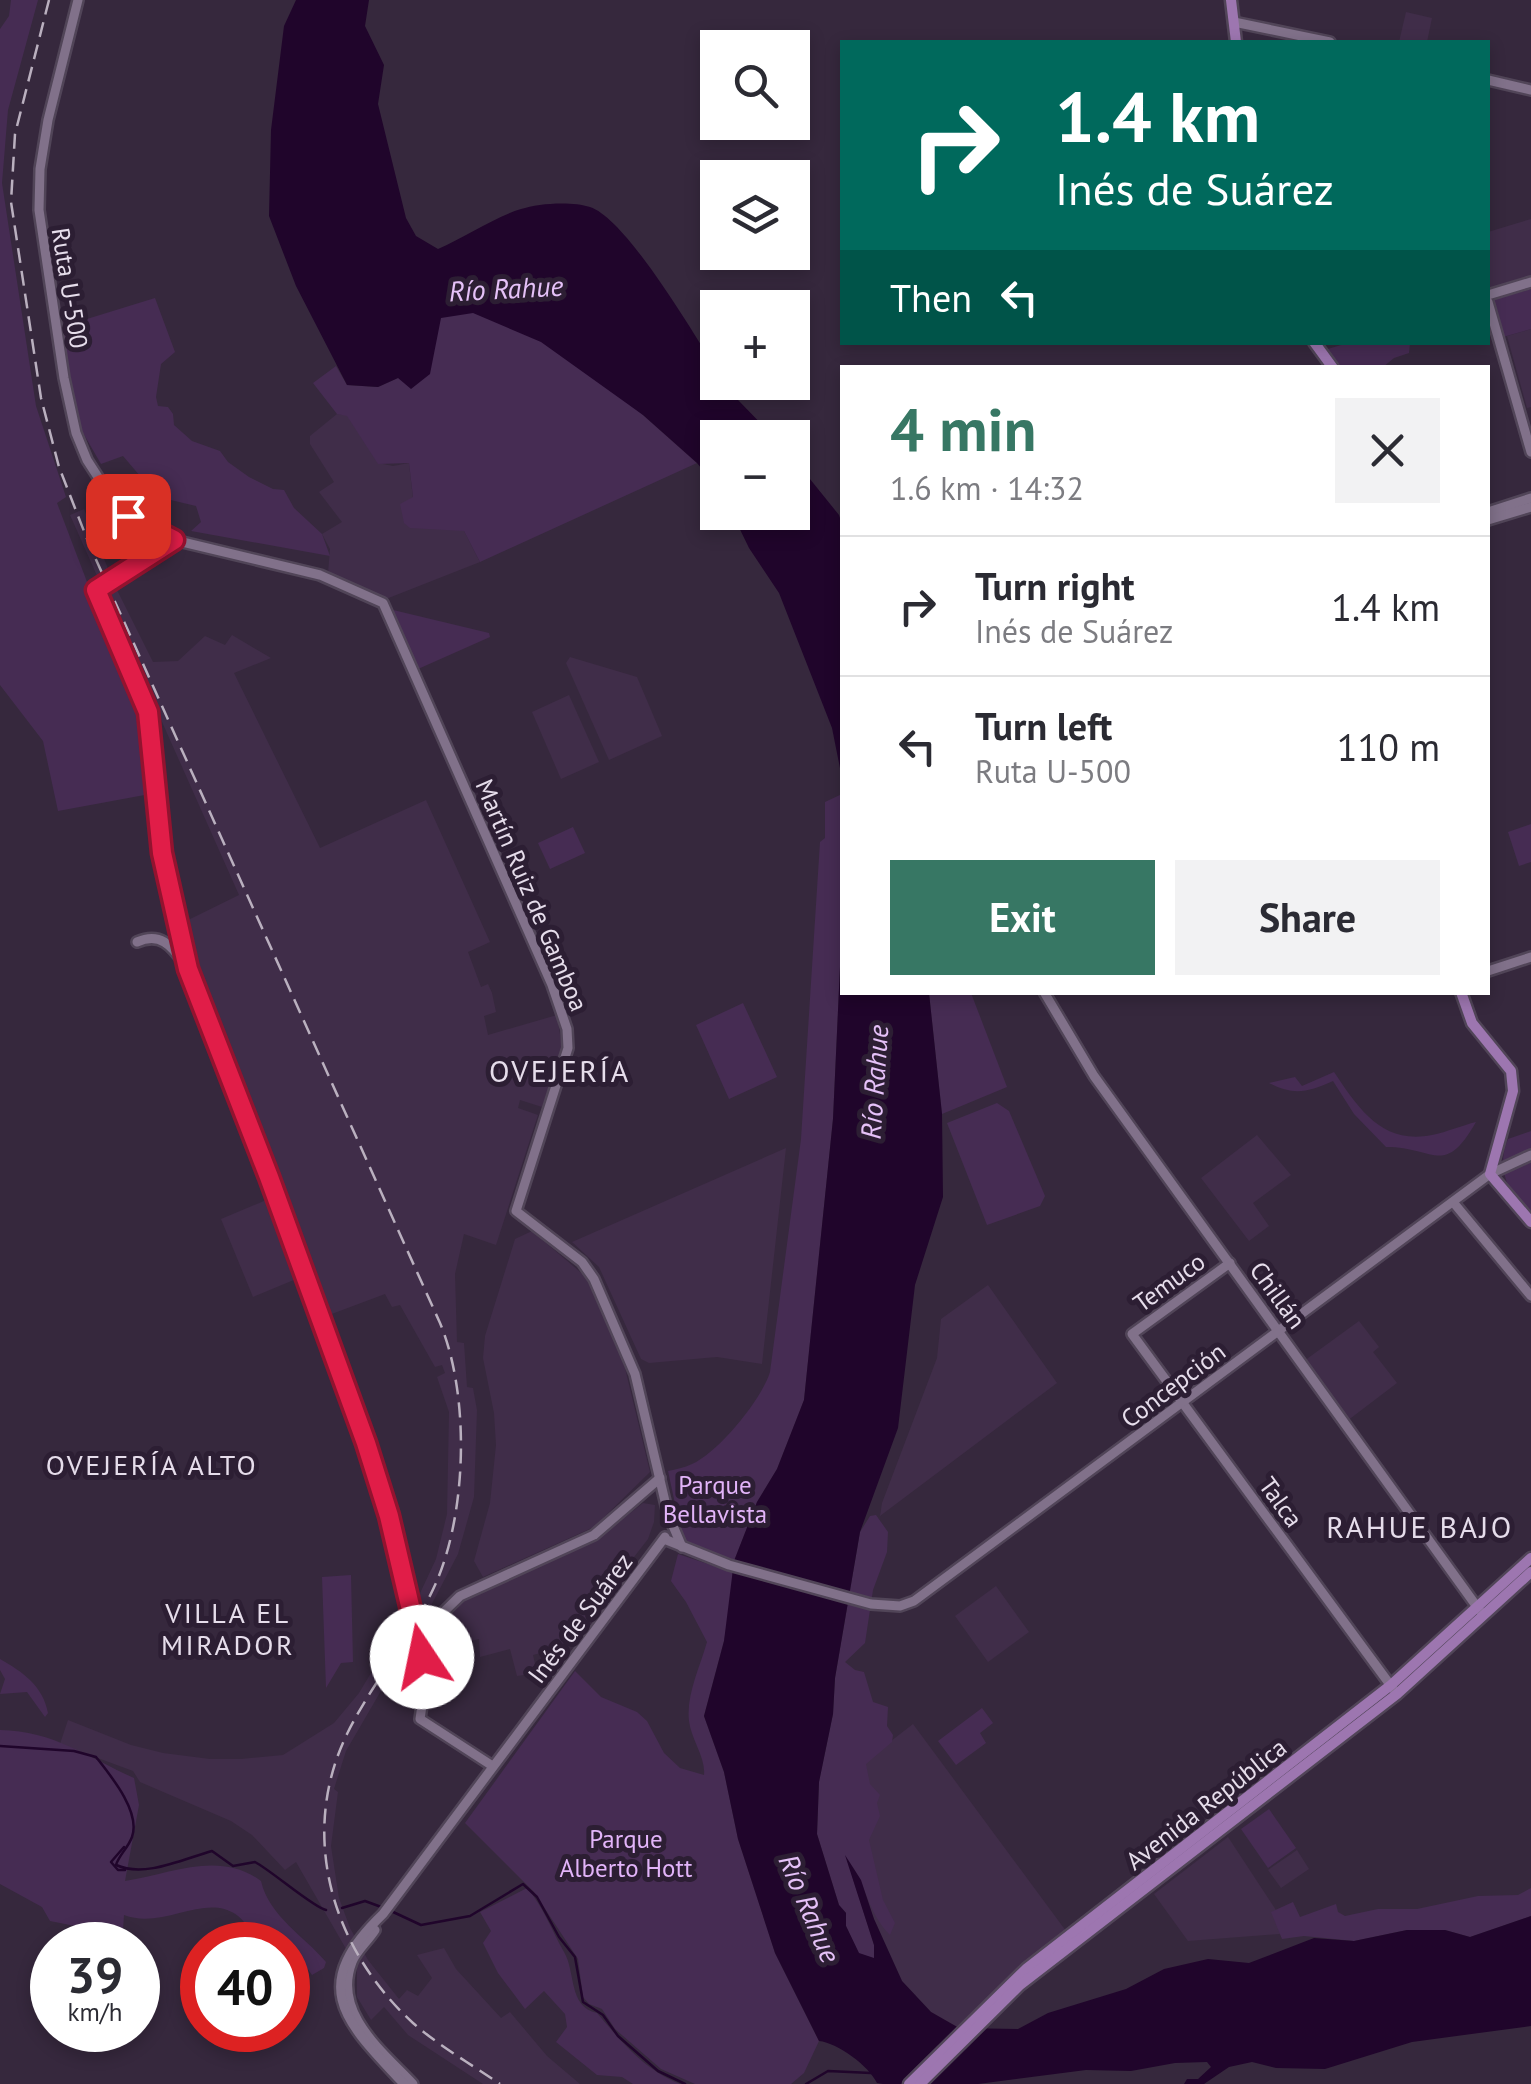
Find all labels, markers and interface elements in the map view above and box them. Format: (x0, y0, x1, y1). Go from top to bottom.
map controls (700, 30, 810, 530)
button: search (700, 30, 810, 140)
text: 1.4 km (1055, 71, 1260, 161)
icon: right (890, 80, 1020, 210)
text: Inés de Suárez (1055, 159, 1334, 217)
button: layers (700, 160, 810, 270)
street label: Ruta U-500 (45, 225, 95, 351)
water label: Río Rahue (448, 267, 564, 309)
icon: left (992, 270, 1047, 325)
text: Then (890, 273, 972, 322)
button: + (700, 290, 810, 400)
text: 4 min (890, 390, 1036, 468)
button: close (1335, 398, 1440, 503)
button: − (700, 420, 810, 530)
text: 1.6 km · 14:32 (890, 467, 1084, 509)
pin (86, 474, 171, 559)
icon: arrive (101, 489, 156, 544)
text: Turn right (975, 561, 1135, 610)
icon: right (890, 579, 945, 634)
text: 1.4 km (1331, 582, 1440, 631)
text: Inés de Suárez (975, 610, 1173, 652)
text: Turn left (975, 701, 1112, 750)
icon: left (890, 719, 945, 774)
text: 110 m (1337, 722, 1440, 771)
text: Ruta U-500 (975, 750, 1131, 792)
street label: Martín Ruiz de Gamboa (469, 774, 595, 1016)
button: Exit (890, 860, 1155, 975)
button: Share (1175, 860, 1440, 975)
water label: Río Rahue (852, 1024, 896, 1140)
district label: OVEJERÍA (489, 1051, 631, 1090)
street label: Temuco (1127, 1245, 1211, 1319)
street label: Chillán (1243, 1255, 1313, 1335)
street label: Concepción (1114, 1335, 1232, 1435)
district label: OVEJERÍA ALTO (46, 1446, 258, 1483)
park label: Parque Bellavista (663, 1469, 767, 1530)
street label: Talca (1252, 1470, 1310, 1534)
district label: RAHUE BAJO (1326, 1507, 1514, 1546)
street label: Inés de Suárez (521, 1547, 639, 1689)
district label: VILLA EL MIRADOR (161, 1594, 295, 1663)
position arrow (370, 1605, 474, 1709)
street label: Avenida República (1119, 1731, 1293, 1877)
park label: Parque Alberto Hott (560, 1823, 693, 1884)
water label: Río Rahue (771, 1848, 849, 1968)
speed limit sign: 40 (180, 1922, 310, 2052)
text: 39 (67, 1942, 123, 2007)
text: km/h (68, 1996, 122, 2028)

